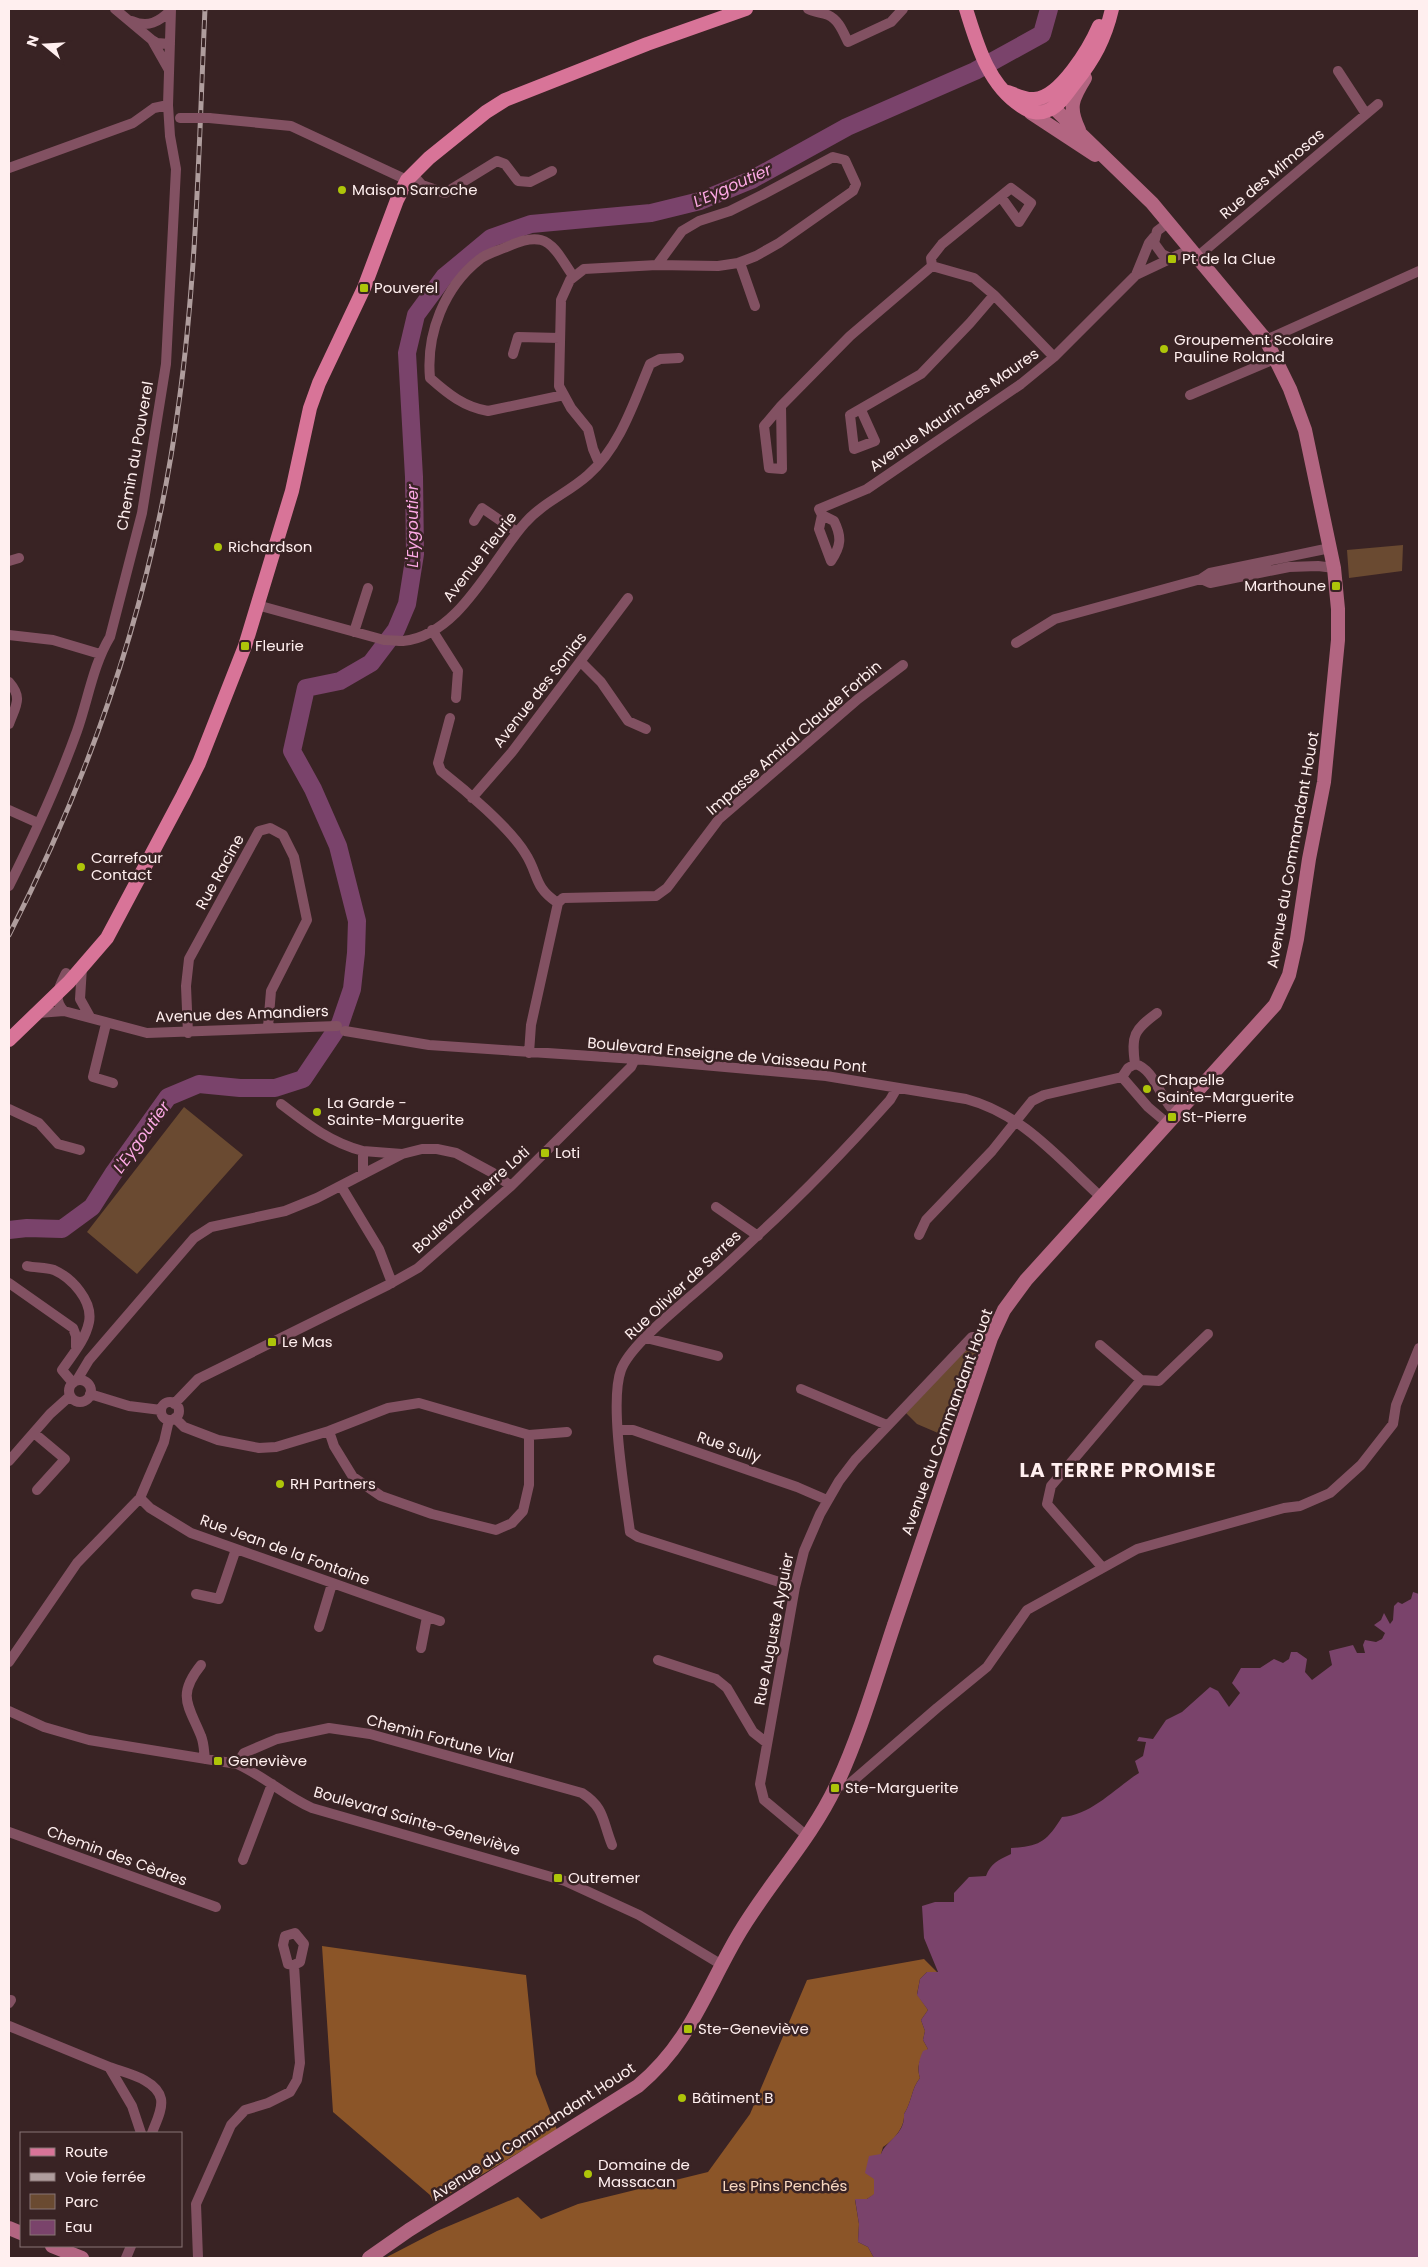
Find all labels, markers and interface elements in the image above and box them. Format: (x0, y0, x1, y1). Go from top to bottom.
north arrow (20, 20, 70, 70)
text: N (21, 33, 44, 49)
street label: Rue des Mimosas (1215, 123, 1329, 224)
water label: L'Eygoutier (689, 158, 776, 213)
place label: Maison Sarroche (352, 179, 478, 200)
marker: Maison Sarroche (336, 184, 348, 196)
place label: Pt de la Clue (1182, 248, 1276, 269)
marker: Pt de la Clue (1166, 253, 1178, 265)
place label: Pouverel (374, 277, 438, 298)
marker: Pouverel (358, 282, 370, 294)
place label: Groupement Scolaire Pauline Roland (1174, 329, 1334, 367)
street label: Avenue Maurin des Maures (865, 343, 1043, 476)
marker: Groupement Scolaire Pauline Roland (1158, 343, 1170, 355)
street label: Chemin du Pouverel (111, 380, 158, 532)
water label: L'Eygoutier (401, 483, 424, 568)
street label: Avenue Fleurie (438, 507, 521, 606)
place label: Richardson (228, 536, 312, 557)
marker: Richardson (212, 541, 224, 553)
place label: Marthoune (1244, 575, 1326, 596)
marker: Marthoune (1330, 580, 1342, 592)
street label: Avenue des Sonias (488, 627, 591, 752)
place label: Fleurie (255, 635, 304, 656)
marker: Fleurie (239, 640, 251, 652)
street label: Impasse Amiral Claude Forbin (702, 656, 886, 820)
street label: Avenue du Commandant Houot (1261, 730, 1324, 970)
street label: Rue Racine (190, 830, 249, 913)
place label: Carrefour Contact (91, 847, 163, 885)
marker: Carrefour Contact (75, 861, 87, 873)
street label: Avenue des Amandiers (155, 1000, 329, 1027)
street label: Boulevard Enseigne de Vaisseau Pont (587, 1032, 868, 1077)
place label: Chapelle Sainte-Marguerite (1157, 1069, 1294, 1107)
marker: Chapelle Sainte-Marguerite (1141, 1083, 1153, 1095)
place label: La Garde - Sainte-Marguerite (327, 1092, 464, 1130)
water label: L'Eygoutier (108, 1096, 176, 1178)
marker: La Garde - Sainte-Marguerite (311, 1106, 323, 1118)
place label: St-Pierre (1182, 1106, 1247, 1127)
marker: St-Pierre (1166, 1111, 1178, 1123)
street label: Boulevard Pierre Loti (407, 1141, 534, 1258)
place label: Loti (555, 1142, 580, 1163)
marker: Loti (539, 1147, 551, 1159)
street label: Rue Olivier de Serres (620, 1225, 746, 1344)
street label: Avenue du Commandant Houot (896, 1306, 997, 1538)
place label: Le Mas (282, 1331, 333, 1352)
marker: Le Mas (266, 1336, 278, 1348)
street label: Rue Sully (694, 1426, 764, 1467)
district label: LA TERRE PROMISE (1020, 1456, 1216, 1484)
place label: RH Partners (290, 1473, 376, 1494)
marker: RH Partners (274, 1478, 286, 1490)
street label: Rue Jean de la Fontaine (197, 1509, 373, 1590)
street label: Rue Auguste Ayguier (748, 1550, 799, 1707)
street label: Chemin Fortune Vial (364, 1709, 516, 1768)
place label: Geneviève (228, 1750, 307, 1771)
marker: Geneviève (212, 1755, 224, 1767)
place label: Ste-Marguerite (845, 1777, 959, 1798)
street label: Boulevard Sainte-Geneviève (311, 1781, 523, 1860)
marker: Ste-Marguerite (829, 1782, 841, 1794)
street label: Chemin des Cèdres (44, 1820, 191, 1891)
place label: Outremer (568, 1867, 640, 1888)
marker: Outremer (552, 1872, 564, 1884)
place label: Ste-Geneviève (698, 2018, 809, 2039)
marker: Ste-Geneviève (682, 2023, 694, 2035)
street label: Avenue du Commandant Houot (426, 2057, 639, 2206)
place label: Bâtiment B (692, 2087, 774, 2108)
marker: Bâtiment B (676, 2092, 688, 2104)
legend (20, 2132, 182, 2247)
text: Route (65, 2141, 108, 2162)
place label: Domaine de Massacan (598, 2154, 690, 2192)
text: Voie ferrée (65, 2166, 146, 2187)
marker: Domaine de Massacan (582, 2168, 594, 2180)
park label: Les Pins Penchés (723, 2175, 848, 2196)
text: Parc (65, 2191, 99, 2212)
text: Eau (65, 2216, 92, 2237)

